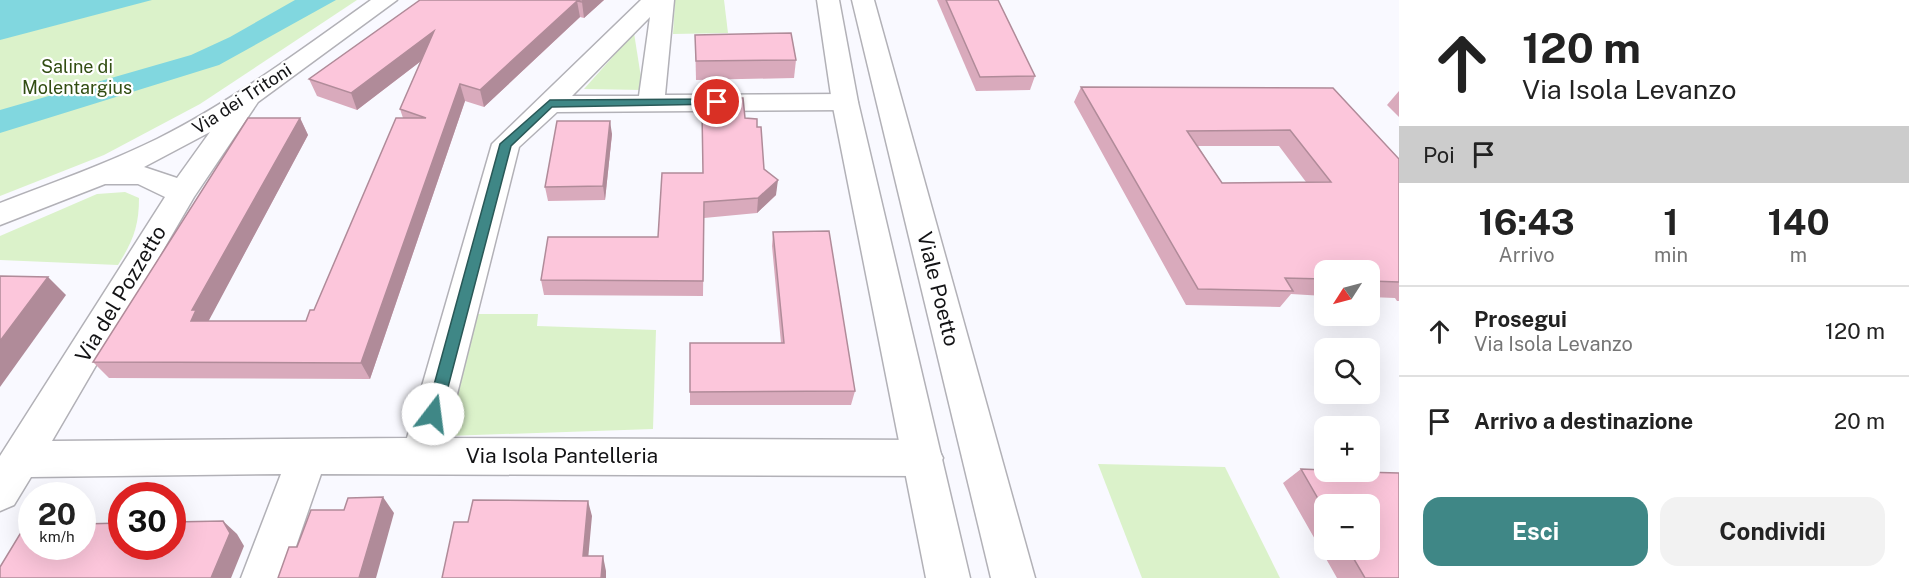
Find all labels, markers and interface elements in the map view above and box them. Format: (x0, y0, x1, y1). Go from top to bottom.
text: 120 m (1522, 23, 1641, 72)
icon: ahead (1423, 24, 1501, 102)
park label: Saline di Molentargius (22, 56, 132, 98)
street label: Via dei Tritoni (188, 59, 295, 138)
text: Via Isola Levanzo (1522, 73, 1736, 105)
pin (691, 76, 742, 127)
icon: arrive (700, 85, 733, 118)
icon: arrive (1467, 138, 1500, 171)
text: Poi (1423, 142, 1455, 168)
text: 16:43 (1478, 201, 1575, 243)
text: 1 (1663, 201, 1679, 243)
text: 140 (1767, 201, 1830, 243)
street label: Via del Pozzetto (70, 221, 171, 367)
street label: Viale Poetto (912, 229, 965, 349)
text: Arrivo (1499, 243, 1555, 267)
text: min (1654, 243, 1688, 267)
text: m (1790, 243, 1807, 267)
north arrow (1314, 260, 1380, 326)
map controls (1314, 260, 1380, 560)
text: Prosegui (1474, 306, 1567, 332)
icon: ahead (1423, 315, 1456, 348)
text: 120 m (1825, 318, 1885, 344)
text: Via Isola Levanzo (1474, 332, 1633, 356)
button: search (1314, 338, 1380, 404)
position arrow (401, 382, 465, 446)
icon: arrive (1423, 405, 1456, 438)
text: Arrivo a destinazione (1474, 408, 1693, 434)
text: 20 m (1834, 408, 1885, 434)
button: + (1314, 416, 1380, 482)
street label: Via Isola Pantelleria (466, 443, 658, 468)
speed limit sign: 30 (108, 482, 186, 560)
button: − (1314, 494, 1380, 560)
text: 20 (38, 496, 76, 532)
button: Esci (1423, 497, 1648, 566)
button: Condividi (1660, 497, 1885, 566)
text: km/h (39, 528, 75, 545)

